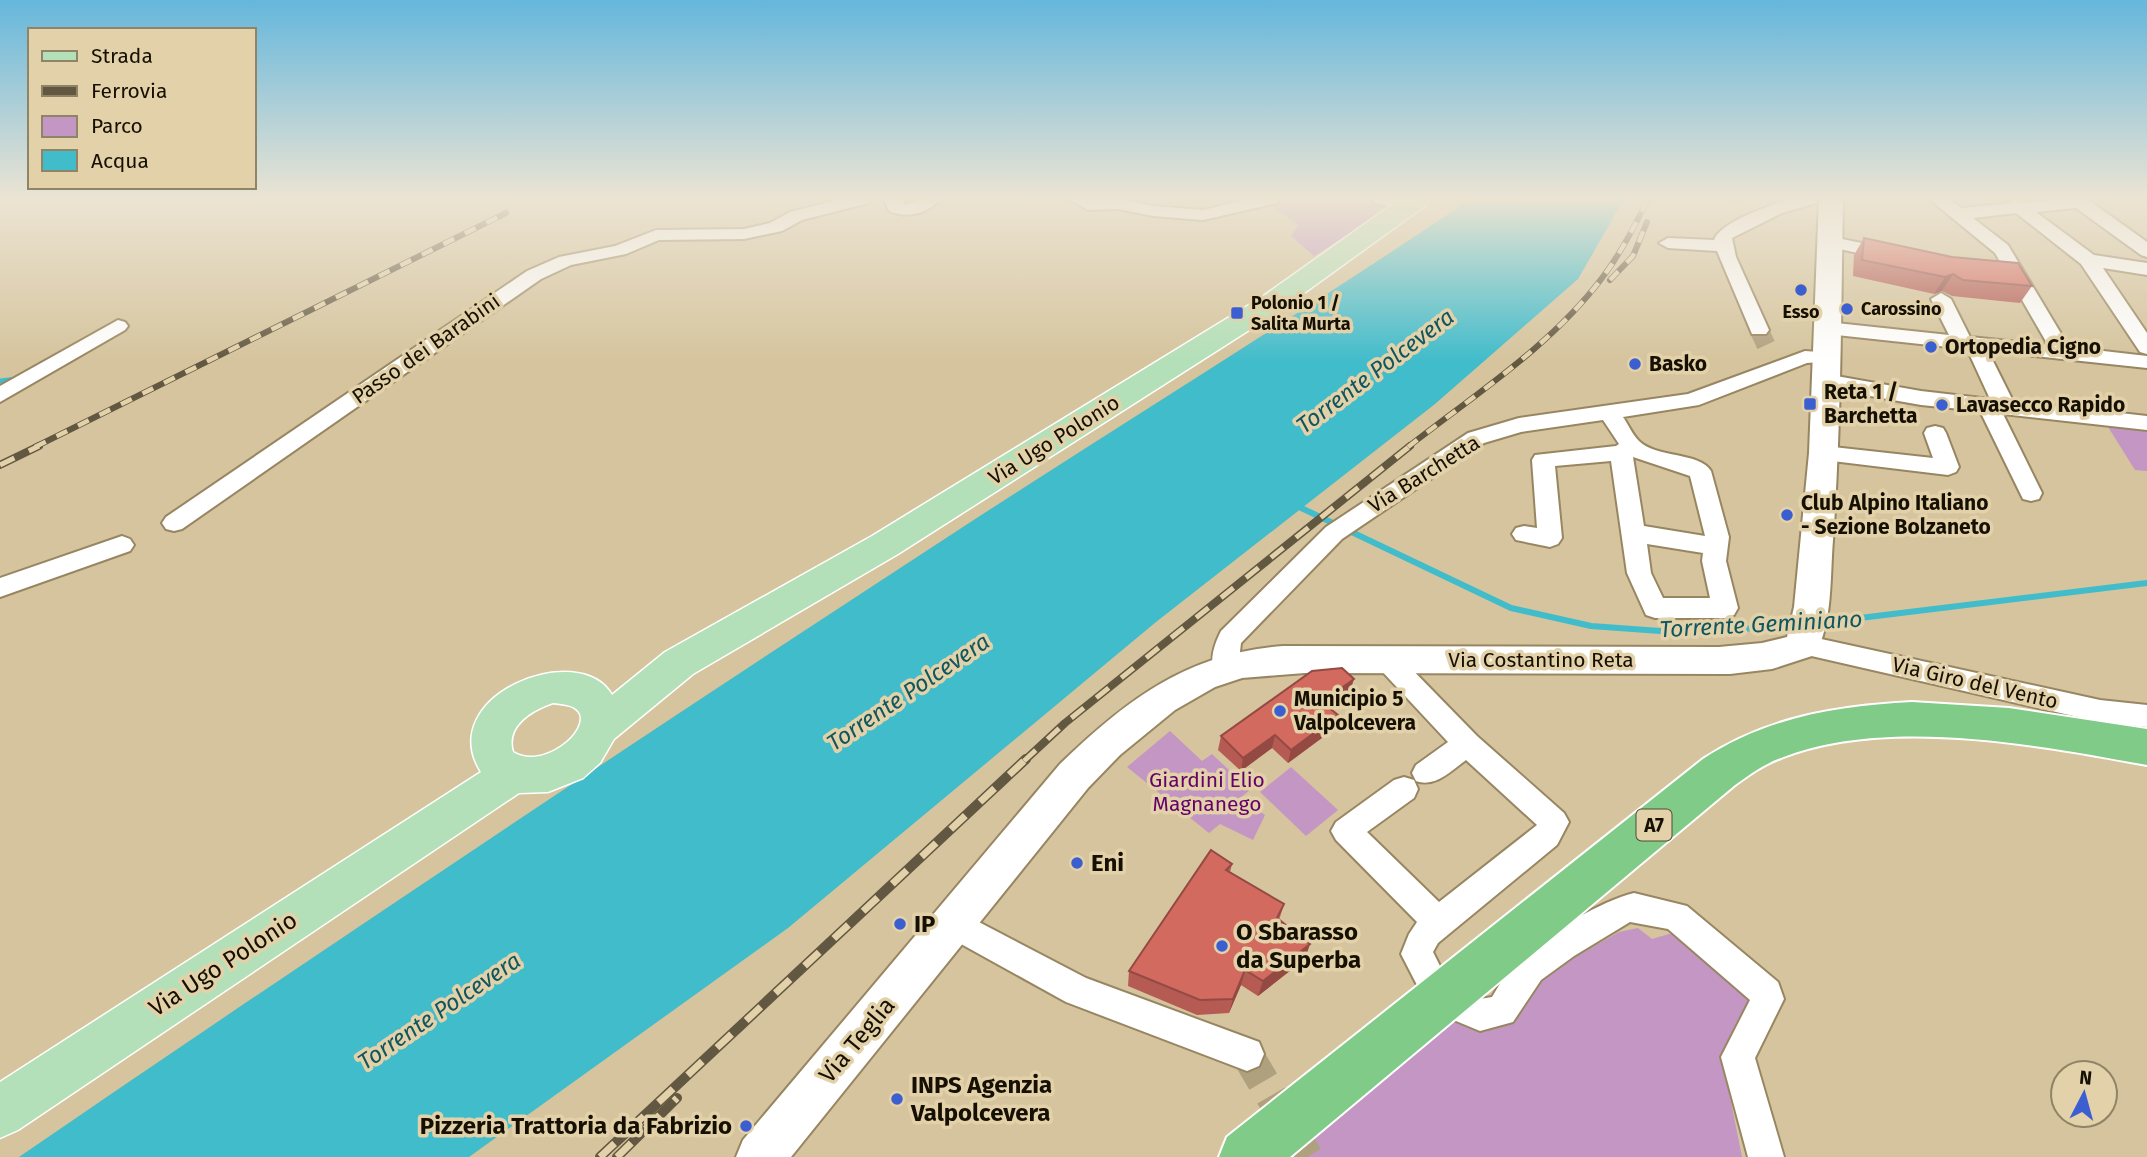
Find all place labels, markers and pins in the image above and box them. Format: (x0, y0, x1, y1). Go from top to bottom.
marker: Esso (1793, 282, 1809, 298)
place label: Polonio 1 / Salita Murta (1251, 292, 1351, 335)
place label: Carossino (1861, 298, 1941, 320)
place label: Esso (1782, 301, 1820, 323)
marker: Carossino (1839, 301, 1855, 317)
marker: Polonio 1 / Salita Murta (1229, 305, 1245, 321)
place label: Ortopedia Cigno (1945, 334, 2101, 360)
marker: Ortopedia Cigno (1923, 339, 1939, 355)
place label: Basko (1649, 351, 1707, 377)
marker: Basko (1627, 356, 1643, 372)
place label: Reta 1 / Barchetta (1824, 379, 1918, 429)
place label: Lavasecco Rapido (1956, 392, 2125, 418)
marker: Reta 1 / Barchetta (1802, 396, 1818, 412)
marker: Lavasecco Rapido (1934, 397, 1950, 413)
place label: Club Alpino Italiano - Sezione Bolzaneto (1801, 490, 1991, 540)
marker: Club Alpino Italiano - Sezione Bolzaneto (1779, 507, 1795, 523)
place label: Municipio 5 Valpolcevera (1293, 686, 1416, 736)
marker: Municipio 5 Valpolcevera (1272, 703, 1288, 719)
place label: Eni (1091, 849, 1124, 877)
marker: Eni (1069, 855, 1085, 871)
place label: IP (914, 910, 935, 938)
marker: IP (892, 916, 908, 932)
place label: O Sbarasso da Superba (1236, 918, 1361, 974)
marker: O Sbarasso da Superba (1214, 938, 1230, 954)
place label: INPS Agenzia Valpolcevera (910, 1071, 1052, 1127)
marker: INPS Agenzia Valpolcevera (889, 1091, 905, 1107)
place label: Pizzeria Trattoria da Fabrizio (420, 1112, 732, 1140)
marker: Pizzeria Trattoria da Fabrizio (738, 1118, 754, 1134)

